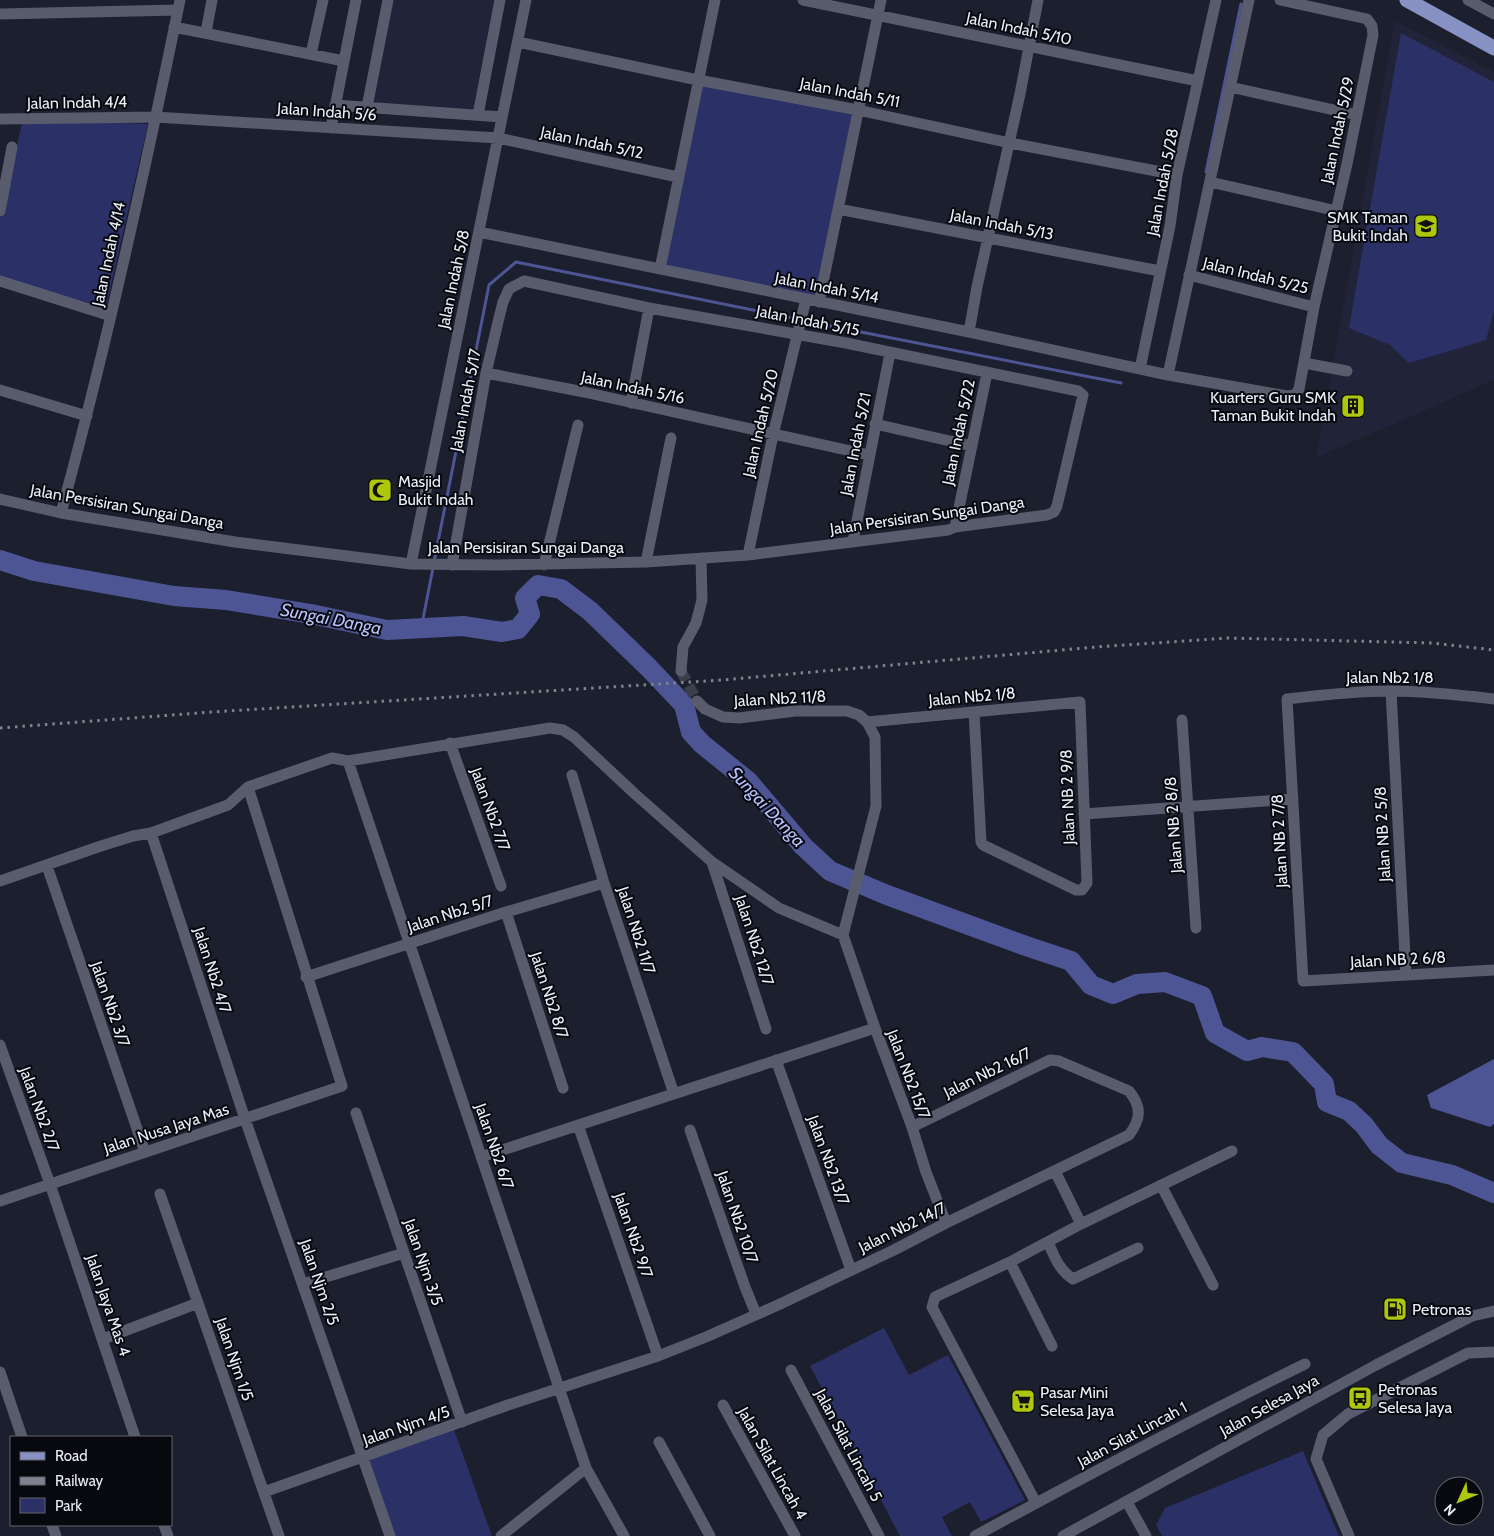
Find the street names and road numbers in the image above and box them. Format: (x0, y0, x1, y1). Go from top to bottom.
street label: Jalan Indah 5/10 (963, 8, 1073, 49)
street label: Jalan Indah 5/11 (797, 73, 902, 112)
street label: Jalan Indah 5/29 (1317, 75, 1358, 186)
street label: Jalan Indah 4/4 (26, 92, 127, 113)
street label: Jalan Indah 5/6 (276, 98, 377, 124)
street label: Jalan Indah 5/12 (538, 122, 645, 163)
street label: Jalan Indah 5/28 (1143, 127, 1182, 238)
street label: Jalan Indah 4/14 (88, 200, 129, 309)
street label: Jalan Indah 5/13 (948, 205, 1055, 244)
street label: Jalan Indah 5/8 (434, 228, 473, 331)
street label: Jalan Indah 5/25 (1200, 253, 1311, 298)
street label: Jalan Indah 5/14 (772, 268, 881, 307)
street label: Jalan Indah 5/15 (754, 301, 861, 340)
street label: Jalan Indah 5/17 (446, 347, 485, 454)
street label: Jalan Indah 5/16 (578, 367, 686, 408)
street label: Jalan Indah 5/20 (739, 367, 782, 480)
street label: Jalan Indah 5/22 (938, 377, 979, 488)
street label: Jalan Indah 5/21 (836, 391, 875, 498)
street label: Jalan Persisiran Sungai Danga (28, 480, 225, 533)
street label: Jalan Persisiran Sungai Danga (828, 492, 1026, 539)
street label: Jalan Persisiran Sungai Danga (427, 538, 624, 557)
street label: Jalan Nb2 1/8 (1345, 668, 1434, 687)
street label: Jalan Nb2 1/8 (927, 683, 1016, 710)
street label: Jalan Nb2 11/8 (732, 687, 827, 710)
street label: Jalan NB 2 9/8 (1056, 749, 1079, 846)
street label: Jalan Nb2 7/7 (466, 764, 514, 854)
street label: Jalan NB 2 8/8 (1161, 776, 1186, 875)
street label: Jalan NB 2 5/8 (1371, 786, 1395, 883)
street label: Jalan NB 2 7/8 (1268, 794, 1291, 889)
street label: Jalan Nb2 11/7 (613, 883, 660, 976)
street label: Jalan Nb2 5/7 (404, 891, 495, 937)
street label: Jalan Nb2 12/7 (731, 892, 778, 988)
street label: Jalan Nb2 4/7 (189, 924, 235, 1016)
street label: Jalan Nb2 8/7 (526, 948, 572, 1041)
street label: Jalan NB 2 6/8 (1349, 948, 1446, 972)
street label: Jalan Nb2 3/7 (87, 958, 134, 1049)
street label: Jalan Nb2 15/7 (882, 1026, 934, 1122)
street label: Jalan Nb2 16/7 (940, 1043, 1034, 1102)
street label: Jalan Nb2 2/7 (15, 1063, 64, 1154)
street label: Jalan Nusa Jaya Mas (100, 1099, 232, 1158)
street label: Jalan Nb2 6/7 (471, 1100, 518, 1192)
street label: Jalan Nb2 13/7 (803, 1112, 854, 1208)
street label: Jalan Nb2 10/7 (712, 1167, 762, 1266)
street label: Jalan Nb2 9/7 (610, 1189, 657, 1280)
street label: Jalan Nb2 14/7 (855, 1198, 949, 1257)
street label: Jalan Njm 3/5 (400, 1215, 447, 1308)
street label: Jalan Njm 2/5 (296, 1236, 343, 1328)
street label: Jalan Jaya Mas 4 (82, 1251, 135, 1358)
street label: Jalan Njm 1/5 (211, 1314, 258, 1403)
street label: Jalan Selesa Jaya (1216, 1370, 1322, 1441)
street label: Jalan Silat Lincah 5 (810, 1385, 886, 1505)
street label: Jalan Silat Lincah 1 (1073, 1398, 1190, 1472)
street label: Jalan Njm 4/5 (359, 1402, 452, 1450)
street label: Jalan Silat Lincah 4 (733, 1403, 811, 1523)

